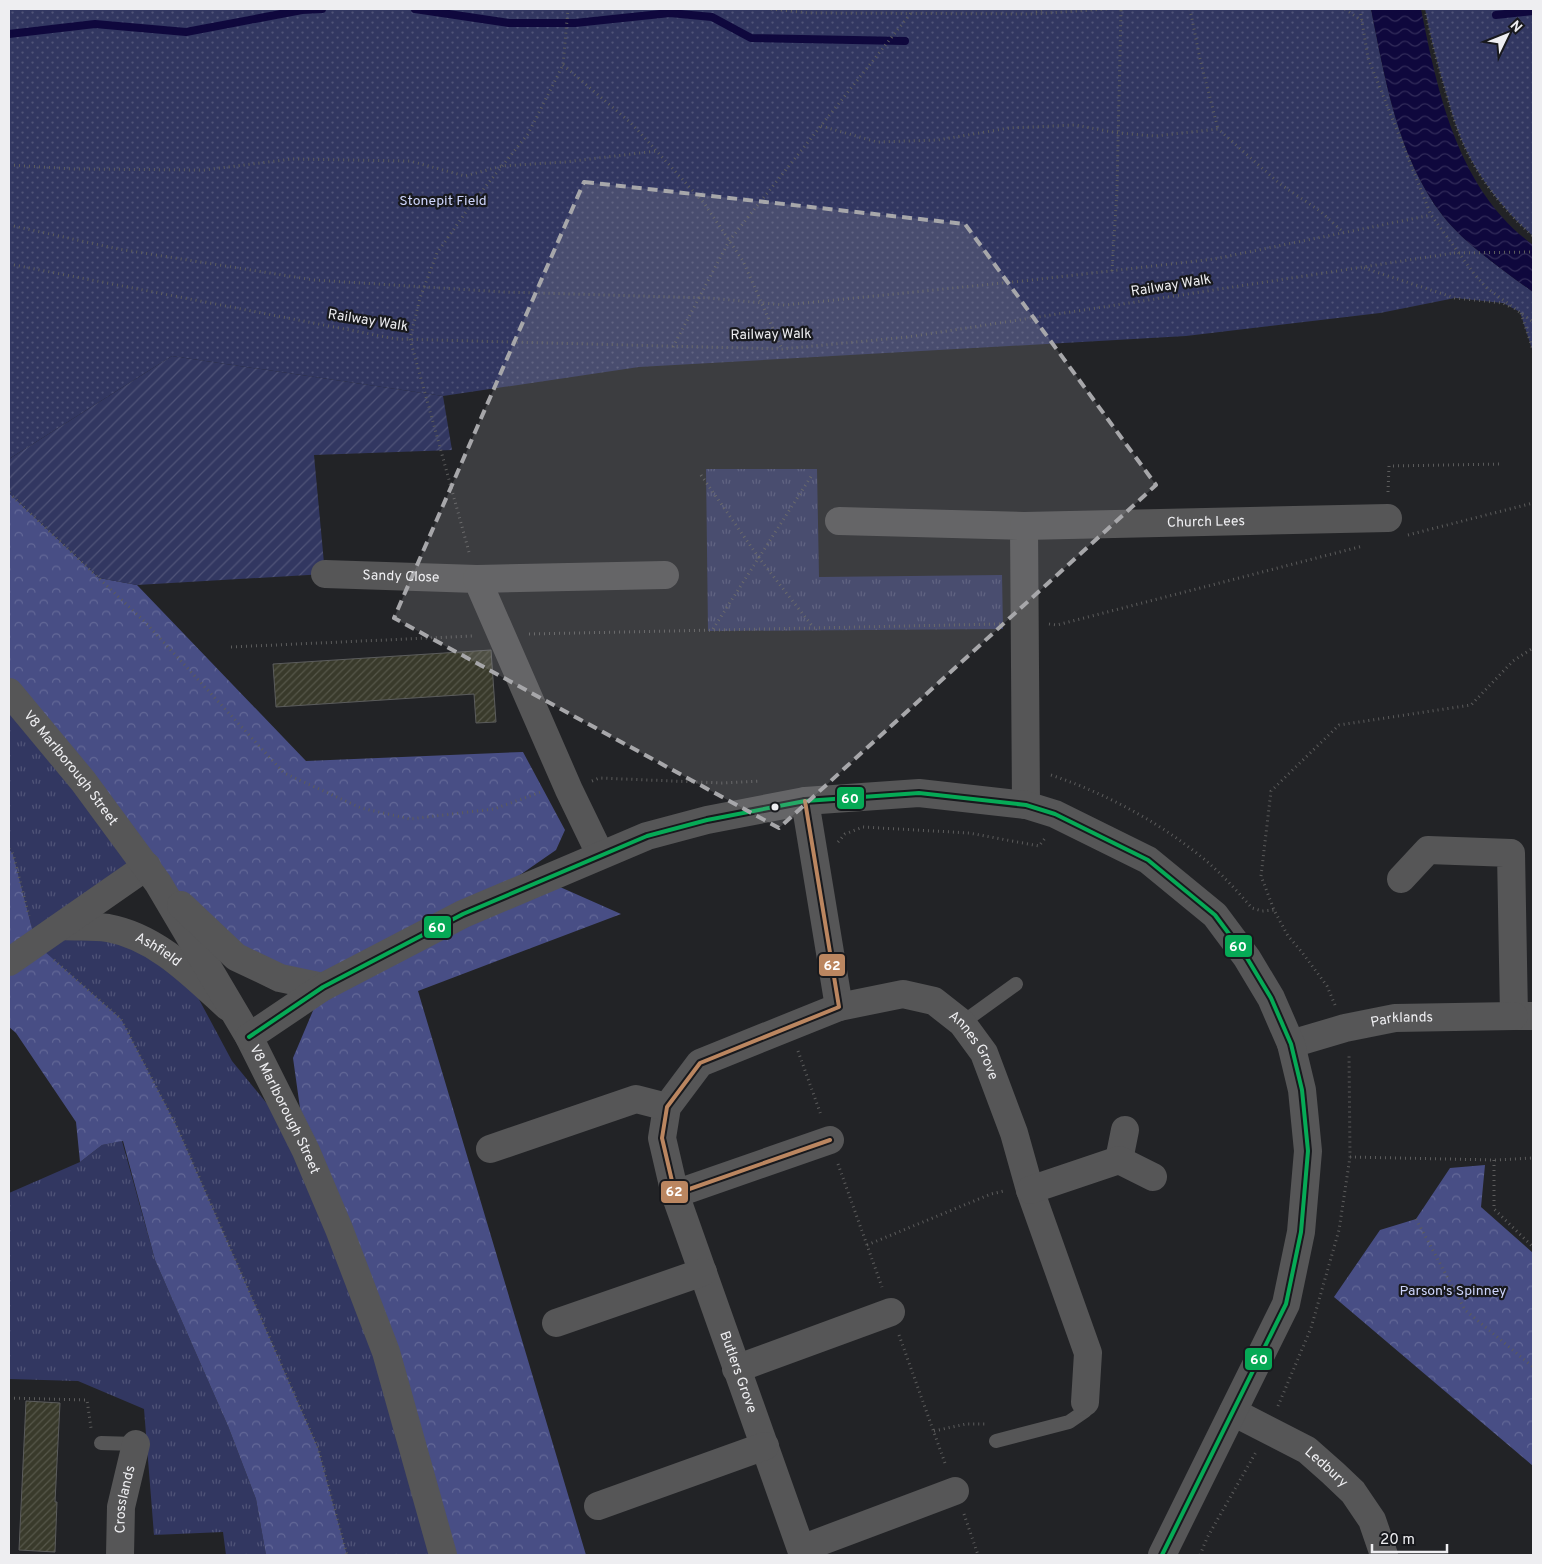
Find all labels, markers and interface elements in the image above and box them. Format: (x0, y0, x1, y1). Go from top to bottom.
north arrow (1482, 10, 1532, 60)
text: N (1506, 18, 1525, 37)
park label: Stonepit Field (399, 193, 487, 210)
street label: Railway Walk (1130, 271, 1212, 301)
street label: Railway Walk (327, 306, 409, 336)
street label: Railway Walk (730, 326, 812, 344)
street label: Church Lees (1167, 513, 1245, 531)
street label: Sandy Close (362, 567, 440, 586)
street label: V8 Marlborough Street (20, 707, 121, 829)
line badge: 60 (836, 786, 865, 810)
text: 60 (841, 791, 859, 808)
unlabelled marker (770, 802, 780, 812)
line badge: 60 (423, 915, 452, 939)
text: 60 (428, 920, 446, 937)
street label: Ashfield (132, 929, 185, 970)
line badge: 60 (1224, 934, 1253, 958)
text: 60 (1229, 939, 1247, 956)
line badge: 62 (818, 953, 846, 977)
text: 62 (823, 958, 841, 975)
street label: Annes Grove (945, 1007, 1002, 1082)
street label: Parklands (1369, 1009, 1433, 1031)
street label: V8 Marlborough Street (246, 1042, 323, 1177)
line badge: 62 (660, 1180, 689, 1204)
text: 62 (665, 1184, 683, 1201)
park label: Parson's Spinney (1400, 1283, 1506, 1300)
street label: Butlers Grove (716, 1329, 761, 1415)
line badge: 60 (1244, 1347, 1273, 1371)
text: 60 (1250, 1352, 1268, 1369)
street label: Ledbury (1301, 1443, 1351, 1491)
street label: Crosslands (112, 1464, 139, 1534)
scale bar (1372, 1522, 1447, 1554)
text: 20 m (1380, 1531, 1415, 1550)

